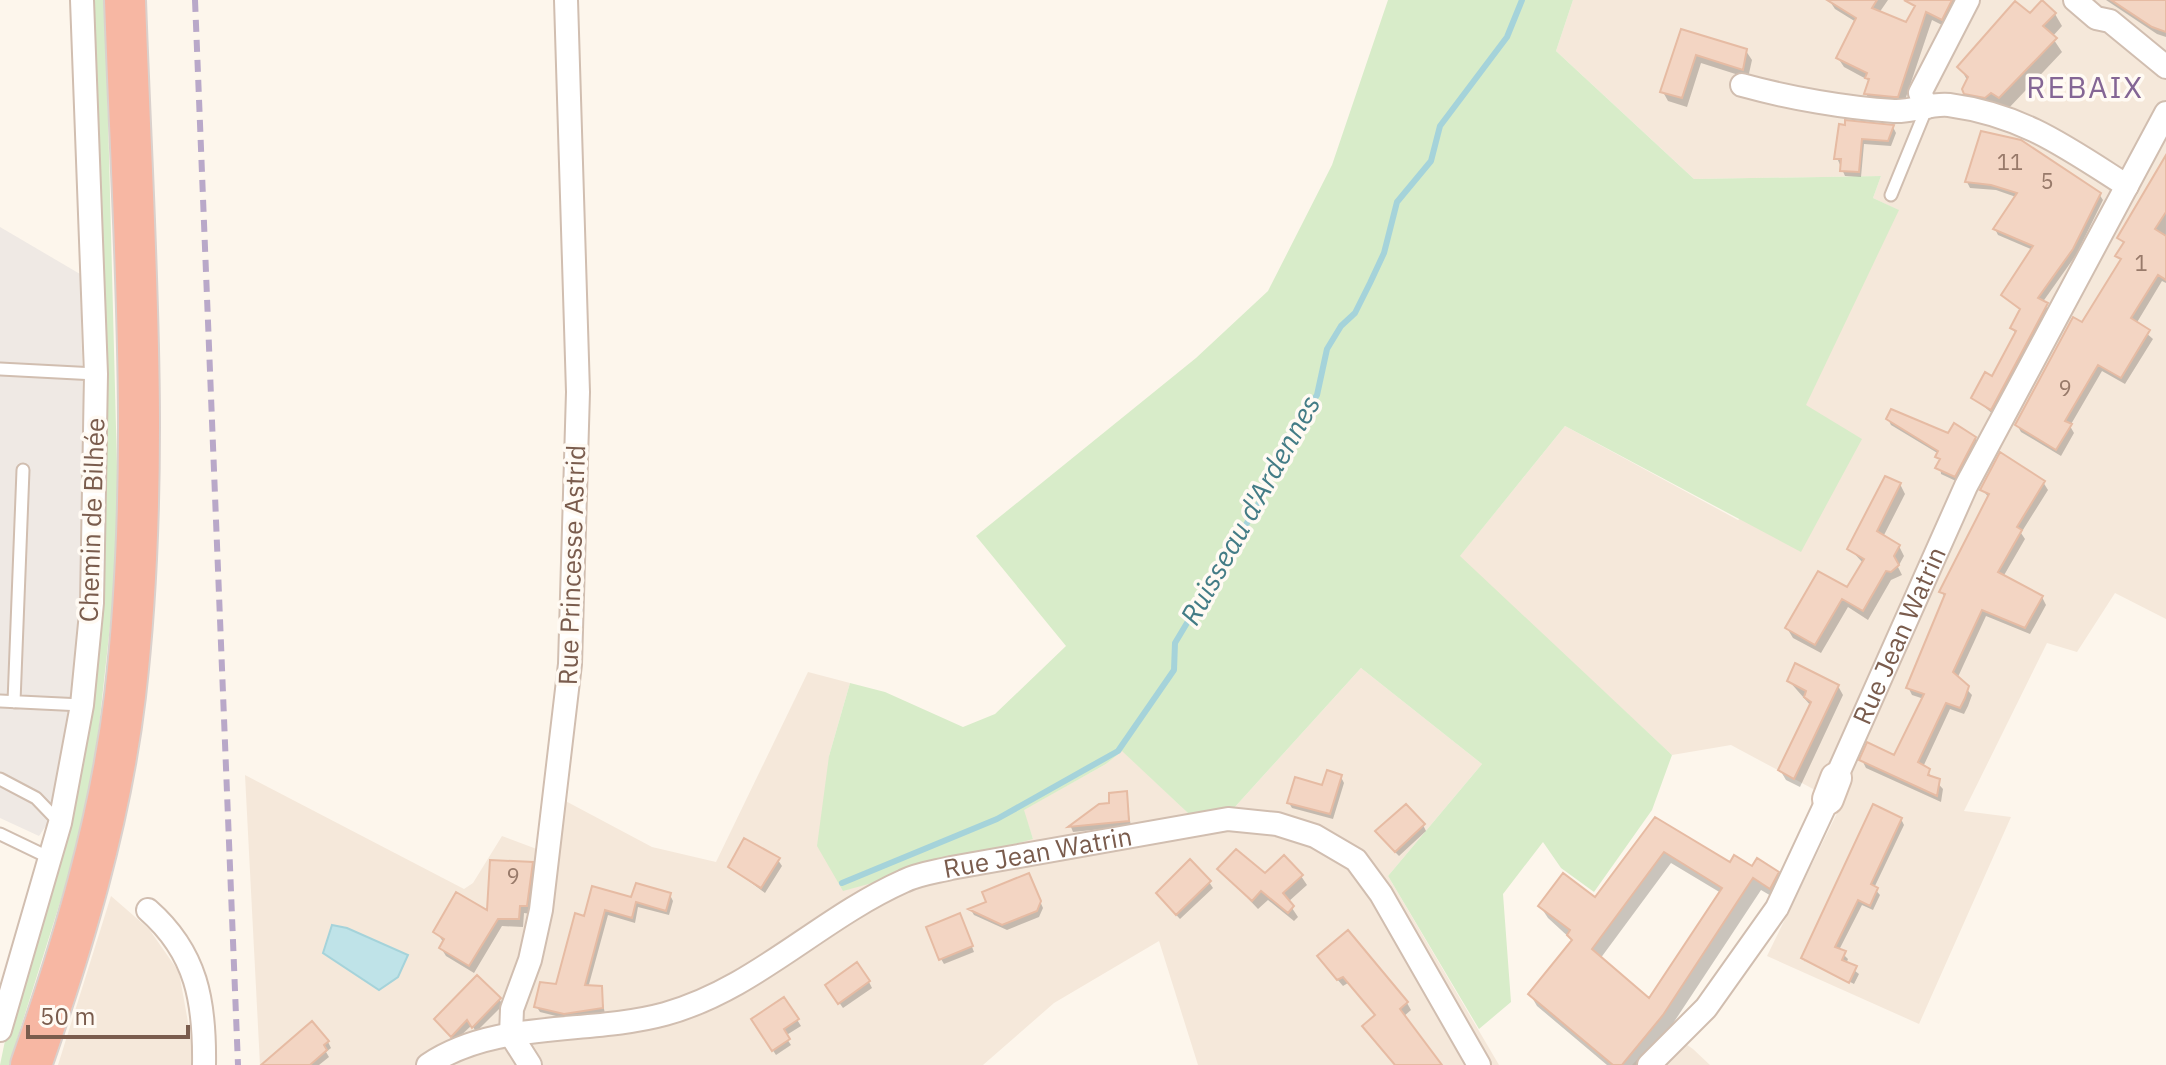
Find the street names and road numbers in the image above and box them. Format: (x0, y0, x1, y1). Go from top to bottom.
street label: Chemin de Bilhée (70, 417, 112, 623)
street label: Rue Princesse Astrid (550, 444, 592, 686)
street label: Rue Jean Watrin (1844, 541, 1953, 729)
street label: Rue Jean Watrin (941, 818, 1134, 885)

